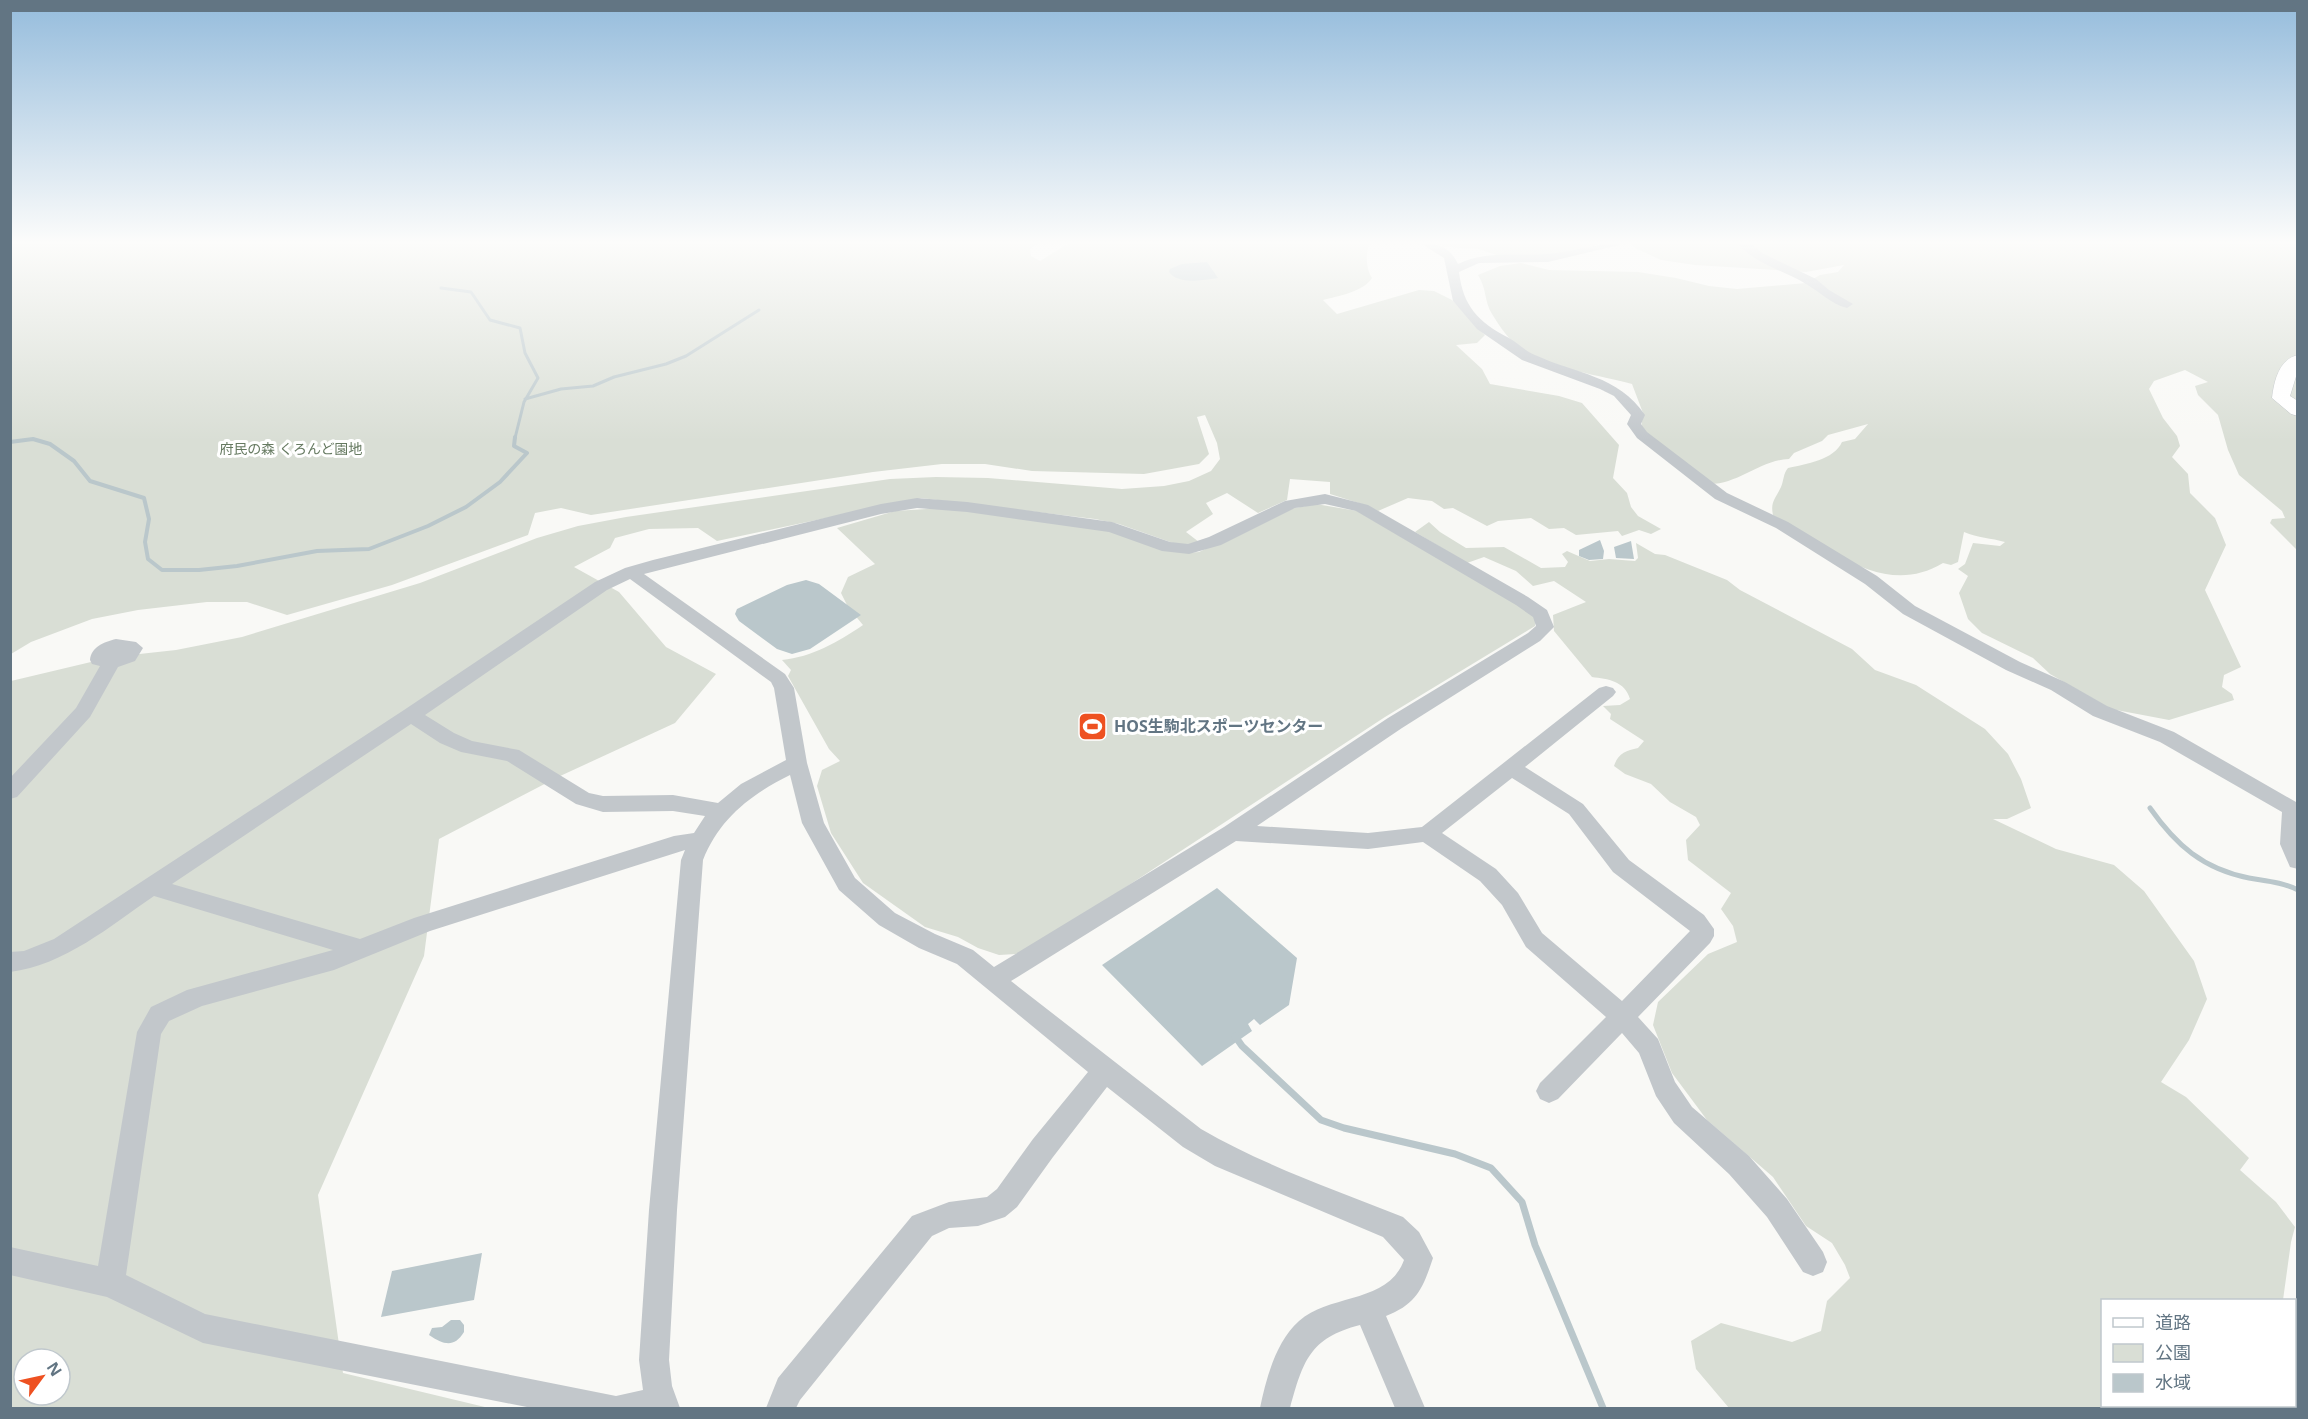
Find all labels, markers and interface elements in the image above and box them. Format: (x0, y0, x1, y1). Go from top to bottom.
park label: 府民の森 くろんど園地 (219, 439, 363, 458)
sports icon: HOS生駒北スポーツセンター (1077, 710, 1109, 742)
place label: HOS生駒北スポーツセンター (1114, 715, 1323, 737)
legend (2101, 1299, 2296, 1407)
text: 道路 (2155, 1310, 2191, 1334)
text: 公園 (2155, 1340, 2191, 1364)
north arrow (12, 1347, 72, 1407)
text: N (42, 1357, 67, 1380)
text: 水域 (2155, 1370, 2191, 1394)

